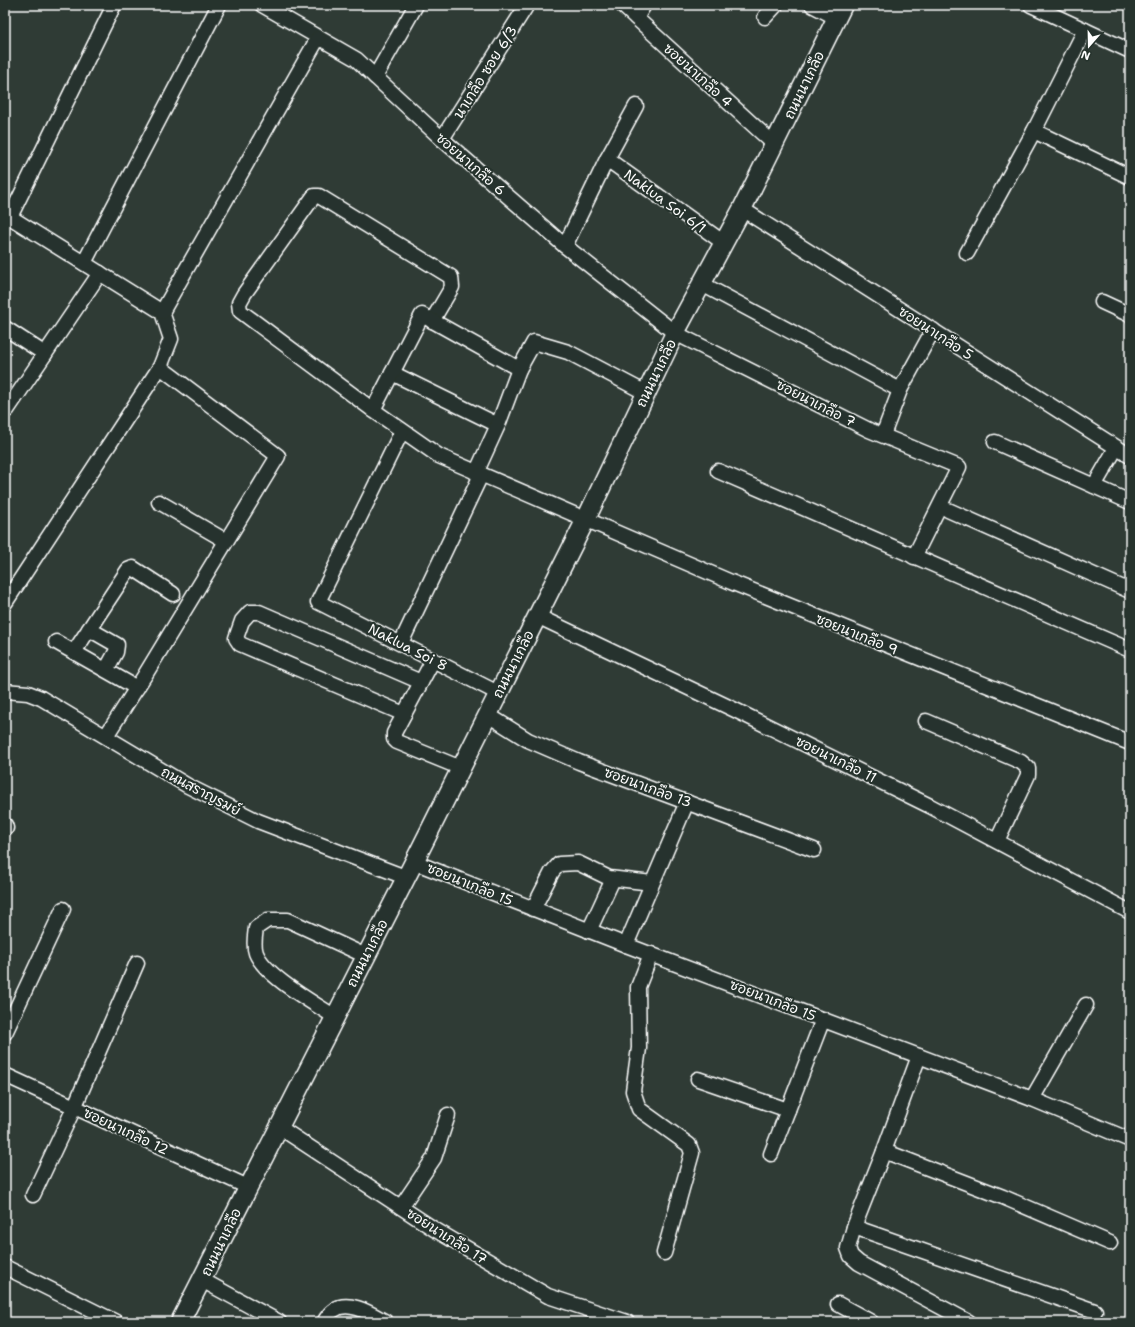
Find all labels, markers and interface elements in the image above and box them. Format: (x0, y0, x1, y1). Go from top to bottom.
street label: นาเกลือ ซอย 6/3 (449, 22, 521, 122)
north arrow (1069, 26, 1109, 66)
street label: ซอยนาเกลือ 4 (660, 39, 736, 111)
text: N (1079, 46, 1092, 63)
street label: ถนนนาเกลือ (780, 48, 828, 122)
street label: ซอยนาเกลือ 6 (432, 129, 510, 199)
street label: Naklua Soi 6/1 (620, 165, 710, 237)
street label: ซอยนาเกลือ 5 (895, 302, 977, 364)
street label: ถนนนาเกลือ (632, 336, 680, 410)
street label: ซอยนาเกลือ 7 (773, 375, 859, 431)
street label: ซอยนาเกลือ 9 (813, 609, 901, 659)
street label: Naklua Soi 8 (365, 619, 451, 675)
street label: ถนนนาเกลือ (488, 627, 538, 701)
street label: ซอยนาเกลือ 11 (792, 732, 880, 786)
street label: ถนนสราญรมย์ (158, 762, 244, 820)
street label: ซอยนาเกลือ 13 (602, 763, 694, 811)
street label: ซอยนาเกลือ 15 (424, 859, 516, 909)
street label: ถนนนาเกลือ (342, 916, 392, 990)
street label: ซอยนาเกลือ 15 (727, 975, 819, 1025)
street label: ซอยนาเกลือ 12 (81, 1103, 171, 1159)
street label: ซอยนาเกลือ 17 (403, 1204, 491, 1268)
street label: ถนนนาเกลือ (197, 1205, 245, 1279)

